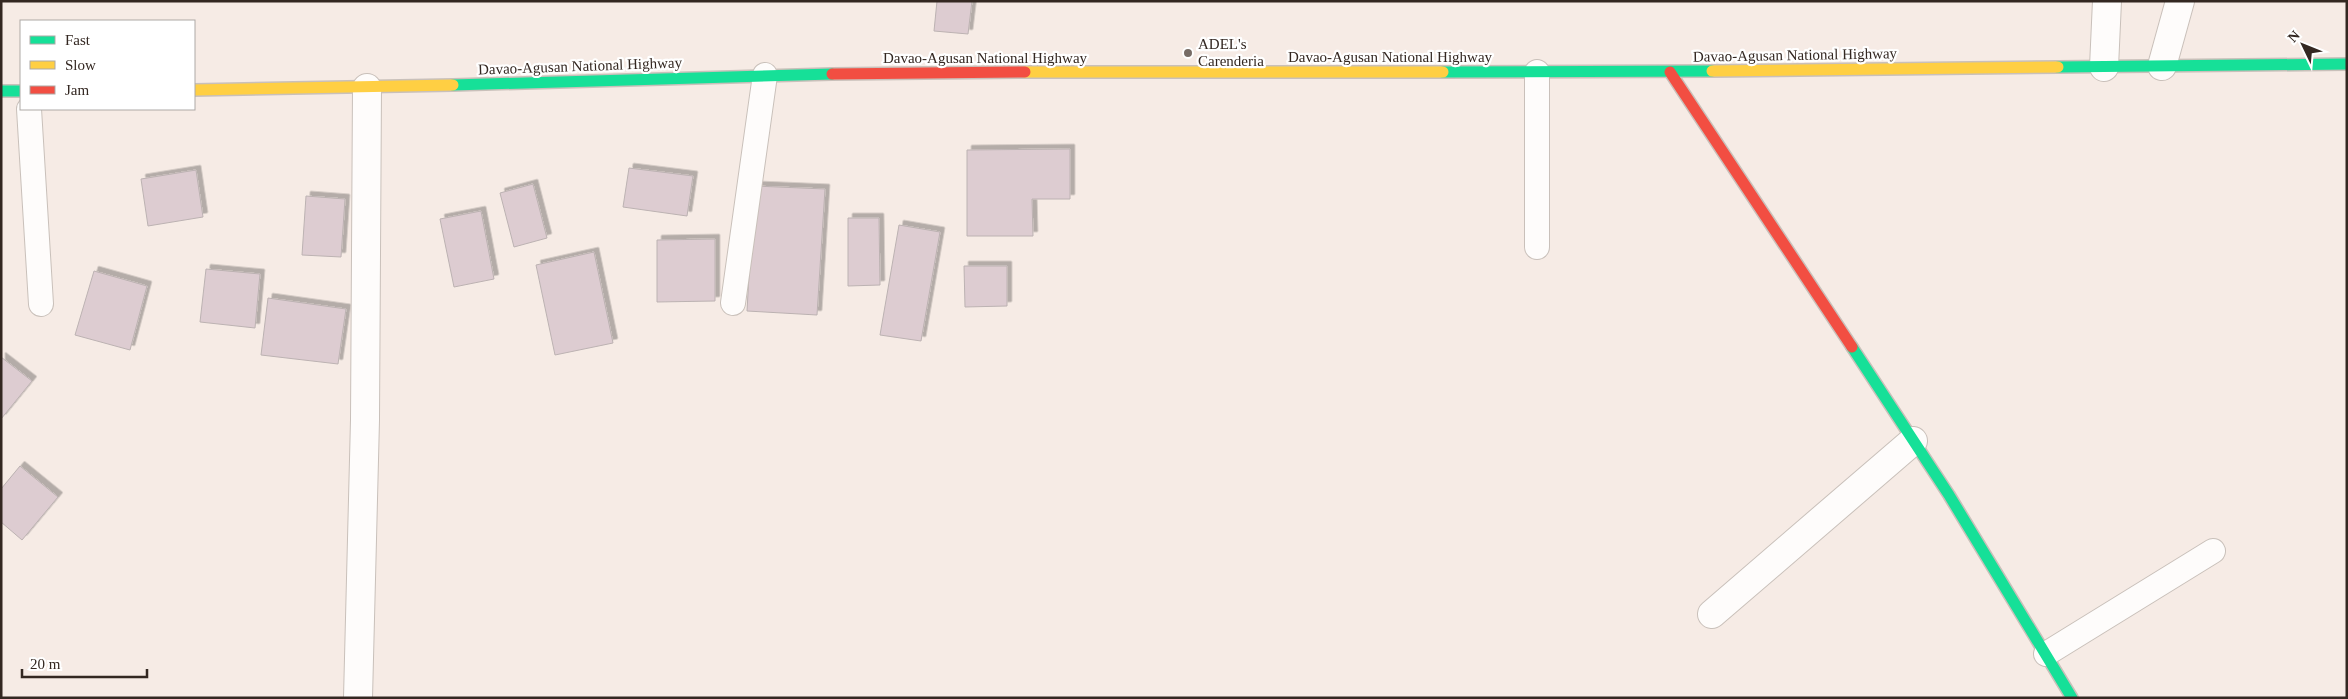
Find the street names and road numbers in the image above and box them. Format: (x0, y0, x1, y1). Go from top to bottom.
street label: Davao-Agusan National Highway (1693, 45, 1898, 65)
street label: Davao-Agusan National Highway (1288, 49, 1493, 65)
street label: Davao-Agusan National Highway (883, 50, 1088, 66)
street label: Davao-Agusan National Highway (478, 54, 683, 78)

